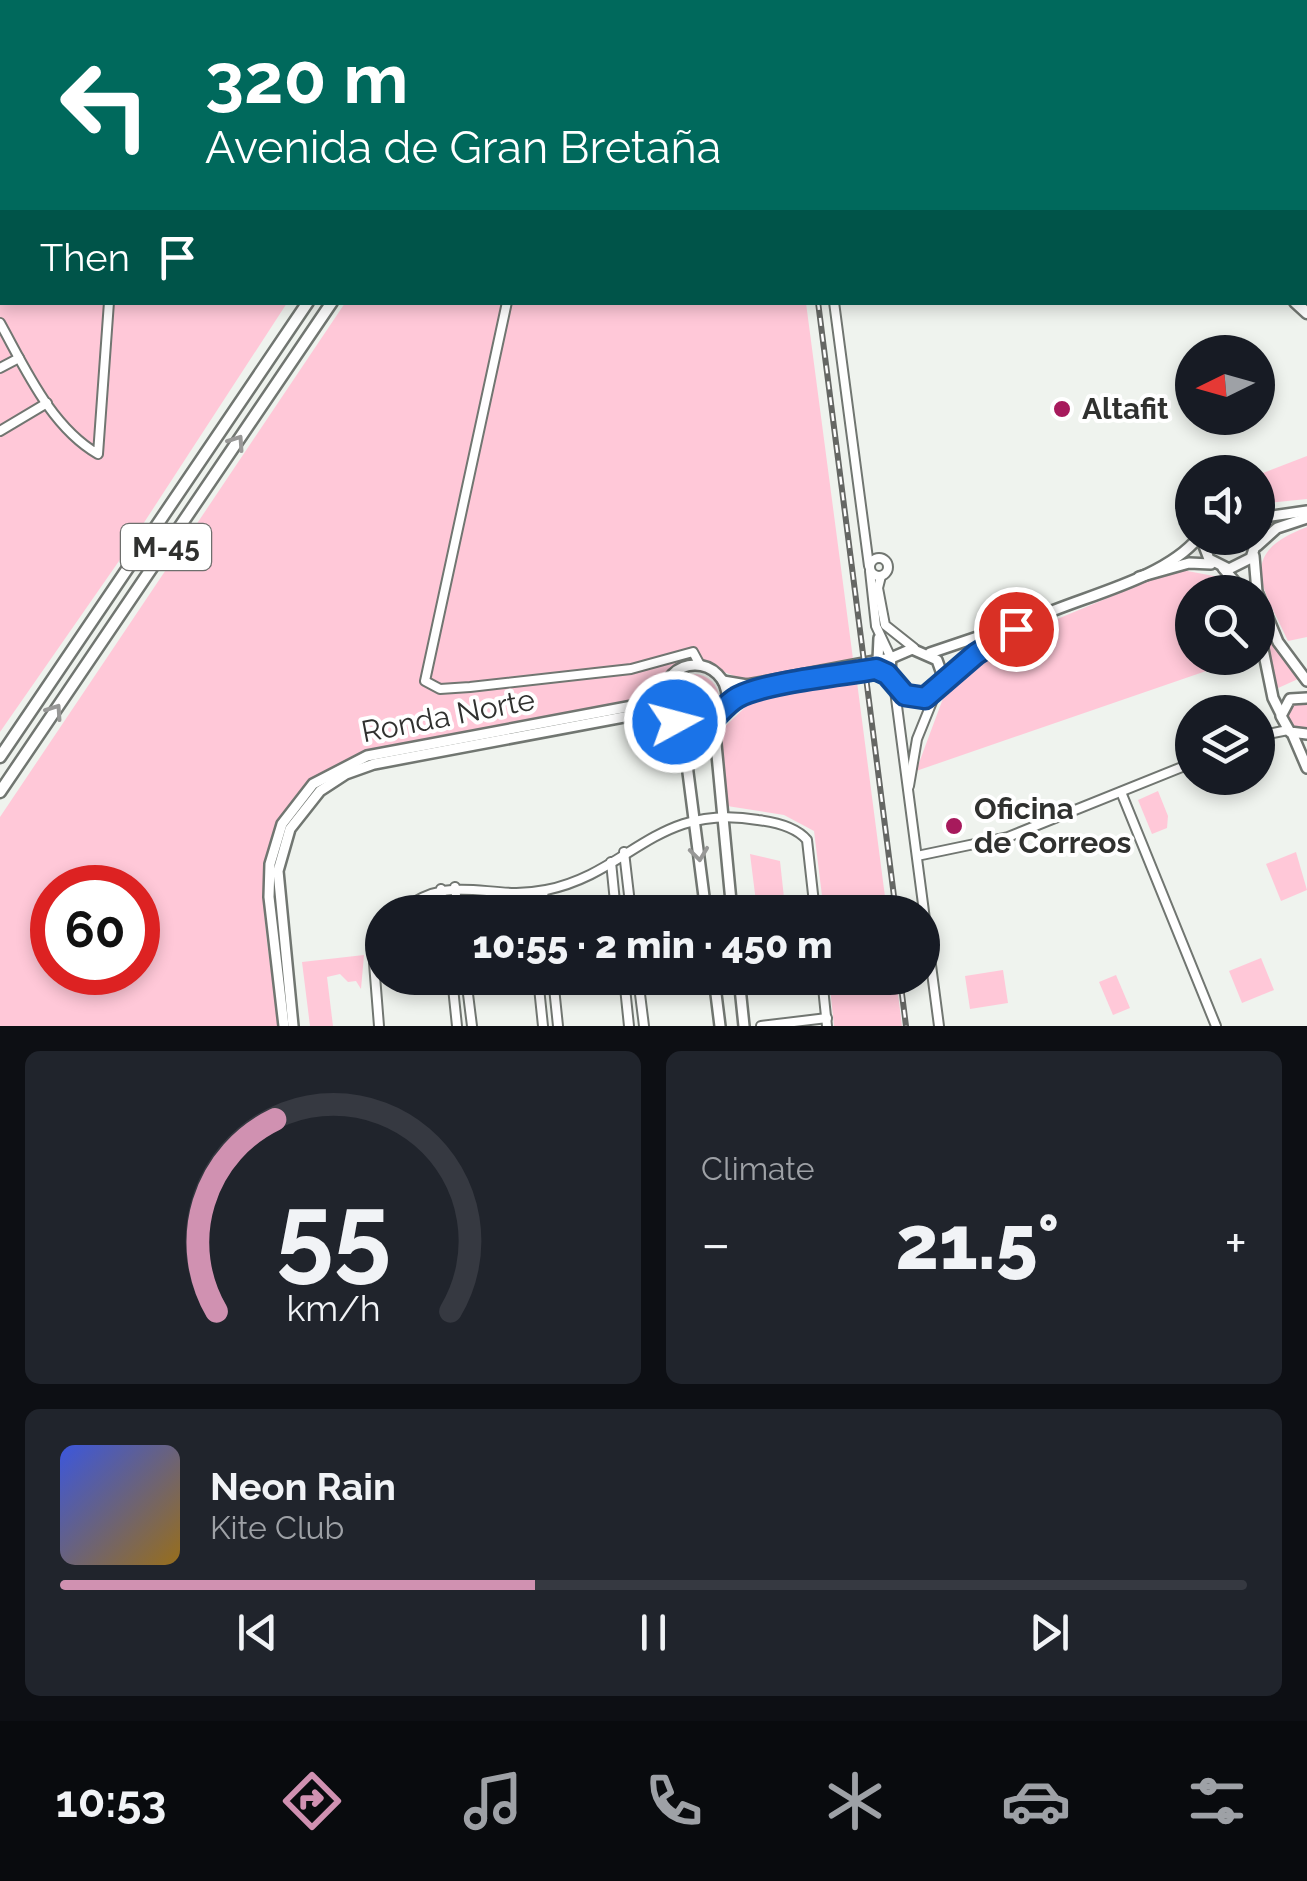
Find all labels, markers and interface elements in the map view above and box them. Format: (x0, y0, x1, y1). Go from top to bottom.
text: 320 m (205, 37, 409, 119)
icon: left (40, 40, 170, 170)
text: Avenida de Gran Bretaña (205, 121, 721, 174)
icon: arrive (150, 230, 205, 285)
text: Then (40, 235, 130, 280)
north arrow (1175, 335, 1275, 435)
map controls (1175, 335, 1275, 795)
place label: Altafit (1082, 391, 1169, 426)
marker: Altafit (1051, 398, 1073, 420)
one-way arrow (225, 435, 243, 453)
button: sound (1175, 455, 1275, 555)
road number: M-45 (121, 524, 211, 570)
button: search (1175, 575, 1275, 675)
pin (974, 587, 1059, 672)
icon: arrive (989, 602, 1044, 657)
position arrow (623, 670, 727, 774)
street label: Ronda Norte (358, 682, 538, 749)
button: layers (1175, 695, 1275, 795)
one-way arrow (42, 704, 61, 722)
place label: Oficina de Correos (974, 791, 1131, 860)
marker: Oficina de Correos (943, 815, 965, 837)
one-way arrow (688, 846, 709, 862)
speed limit sign: 60 (30, 865, 160, 995)
text: 10:55 · 2 min · 450 m (472, 922, 833, 967)
text: Climate (701, 1150, 815, 1187)
text: 55 (275, 1171, 391, 1293)
text: 21.5° (895, 1198, 1059, 1287)
text: − (701, 1211, 731, 1276)
text: + (1224, 1211, 1247, 1276)
text: km/h (286, 1287, 380, 1329)
text: Neon Rain (210, 1464, 396, 1509)
text: Kite Club (210, 1509, 344, 1546)
icon: previous (230, 1605, 285, 1660)
icon: pause (626, 1605, 681, 1660)
icon: next (1022, 1605, 1077, 1660)
icon: directions (277, 1766, 347, 1836)
icon: music (458, 1766, 528, 1836)
icon: phone (639, 1766, 709, 1836)
icon: climate (820, 1766, 890, 1836)
icon: car (1001, 1766, 1071, 1836)
icon: filters (1182, 1766, 1252, 1836)
text: 10:53 (55, 1775, 166, 1828)

